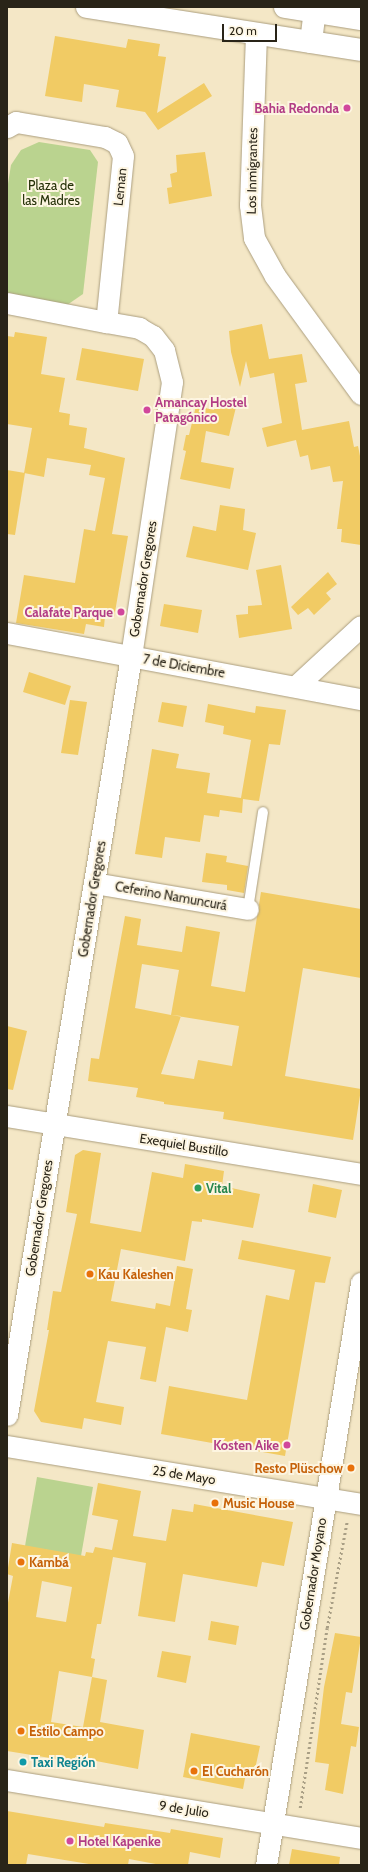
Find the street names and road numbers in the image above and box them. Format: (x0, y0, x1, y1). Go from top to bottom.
street label: Los Inmigrantes (243, 128, 261, 214)
street label: Leman (110, 167, 130, 207)
street label: Gobernador Gregores (126, 520, 160, 638)
street label: 7 de Diciembre (142, 651, 226, 681)
street label: Gobernador Gregores (75, 840, 109, 958)
street label: Ceferino Namuncurá (114, 878, 228, 914)
street label: Exequiel Bustillo (139, 1130, 229, 1160)
street label: Gobernador Gregores (22, 1159, 56, 1277)
street label: 25 de Mayo (151, 1462, 217, 1488)
street label: Gobernador Moyano (296, 1517, 330, 1631)
street label: 9 de Julio (158, 1797, 210, 1821)

